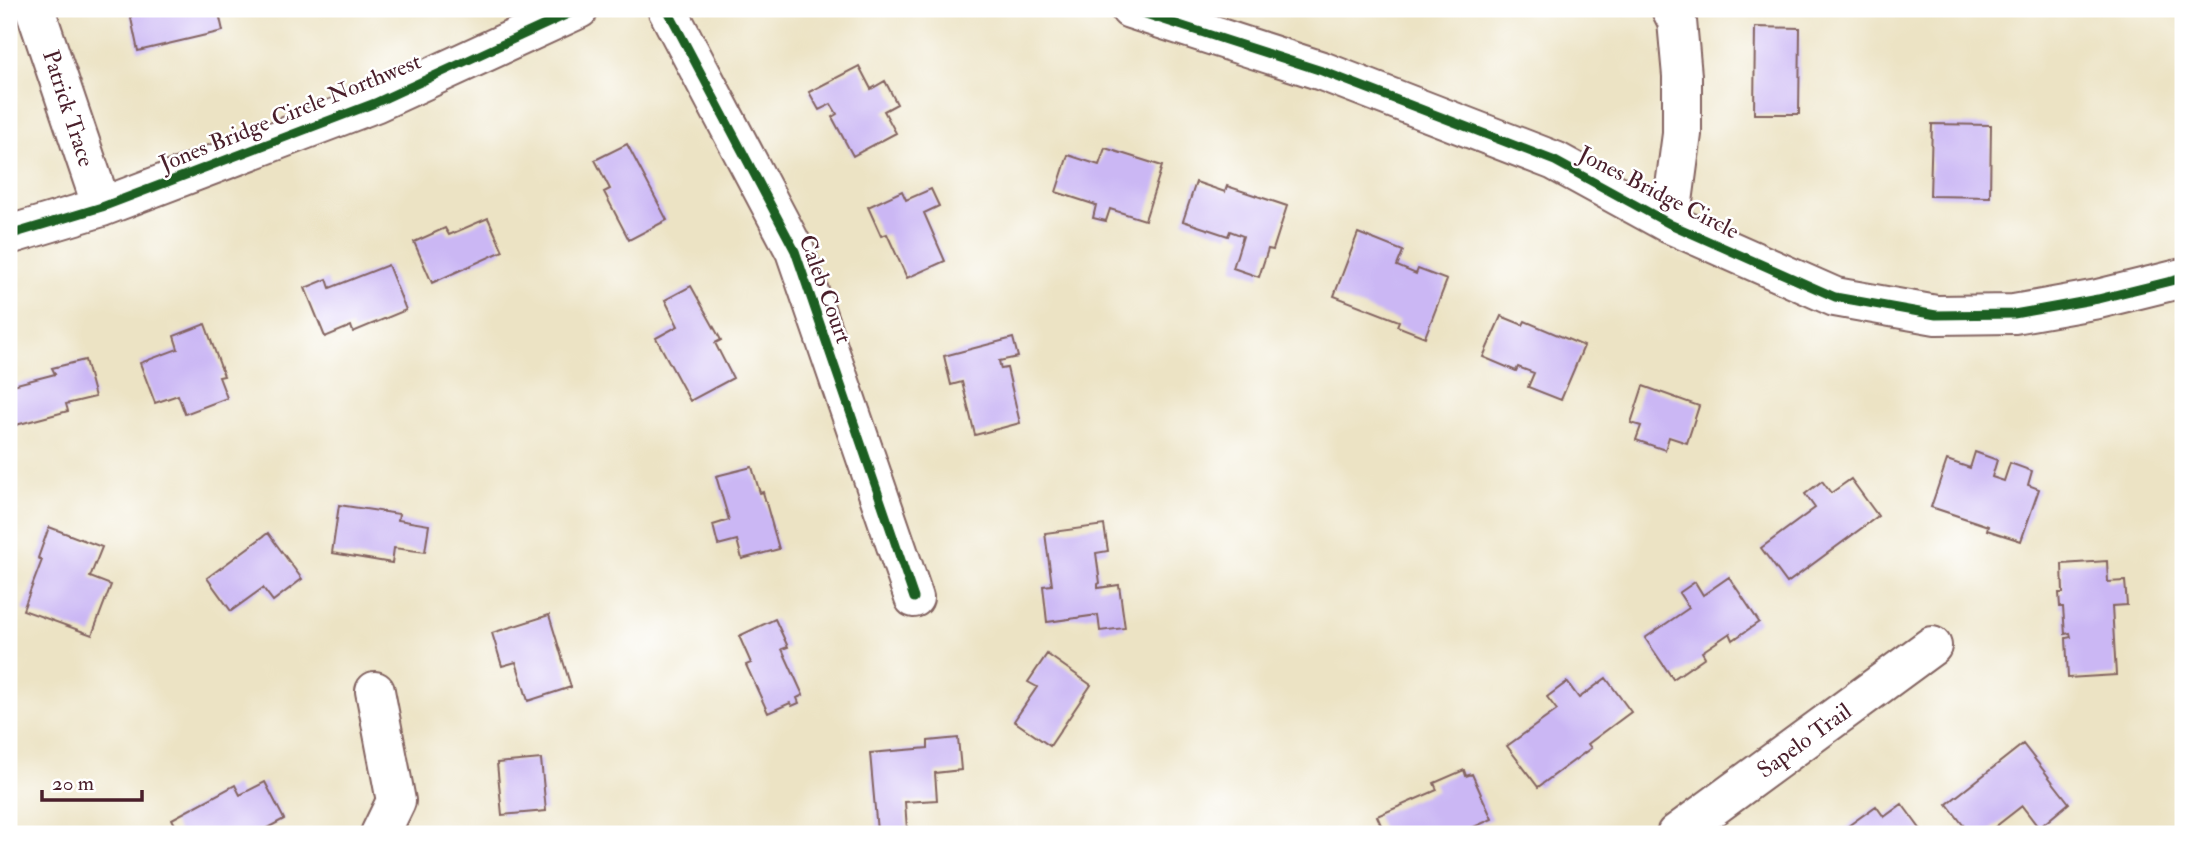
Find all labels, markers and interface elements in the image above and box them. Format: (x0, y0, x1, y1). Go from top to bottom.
street label: Patrick Trace (36, 46, 101, 171)
street label: Jones Bridge Circle Northwest (154, 47, 425, 179)
street label: Jones Bridge Circle (1573, 139, 1744, 246)
street label: Caleb Court (792, 231, 859, 348)
street label: Sapelo Trail (1751, 696, 1858, 785)
scale bar (42, 759, 142, 803)
text: 20 m (52, 770, 94, 797)

